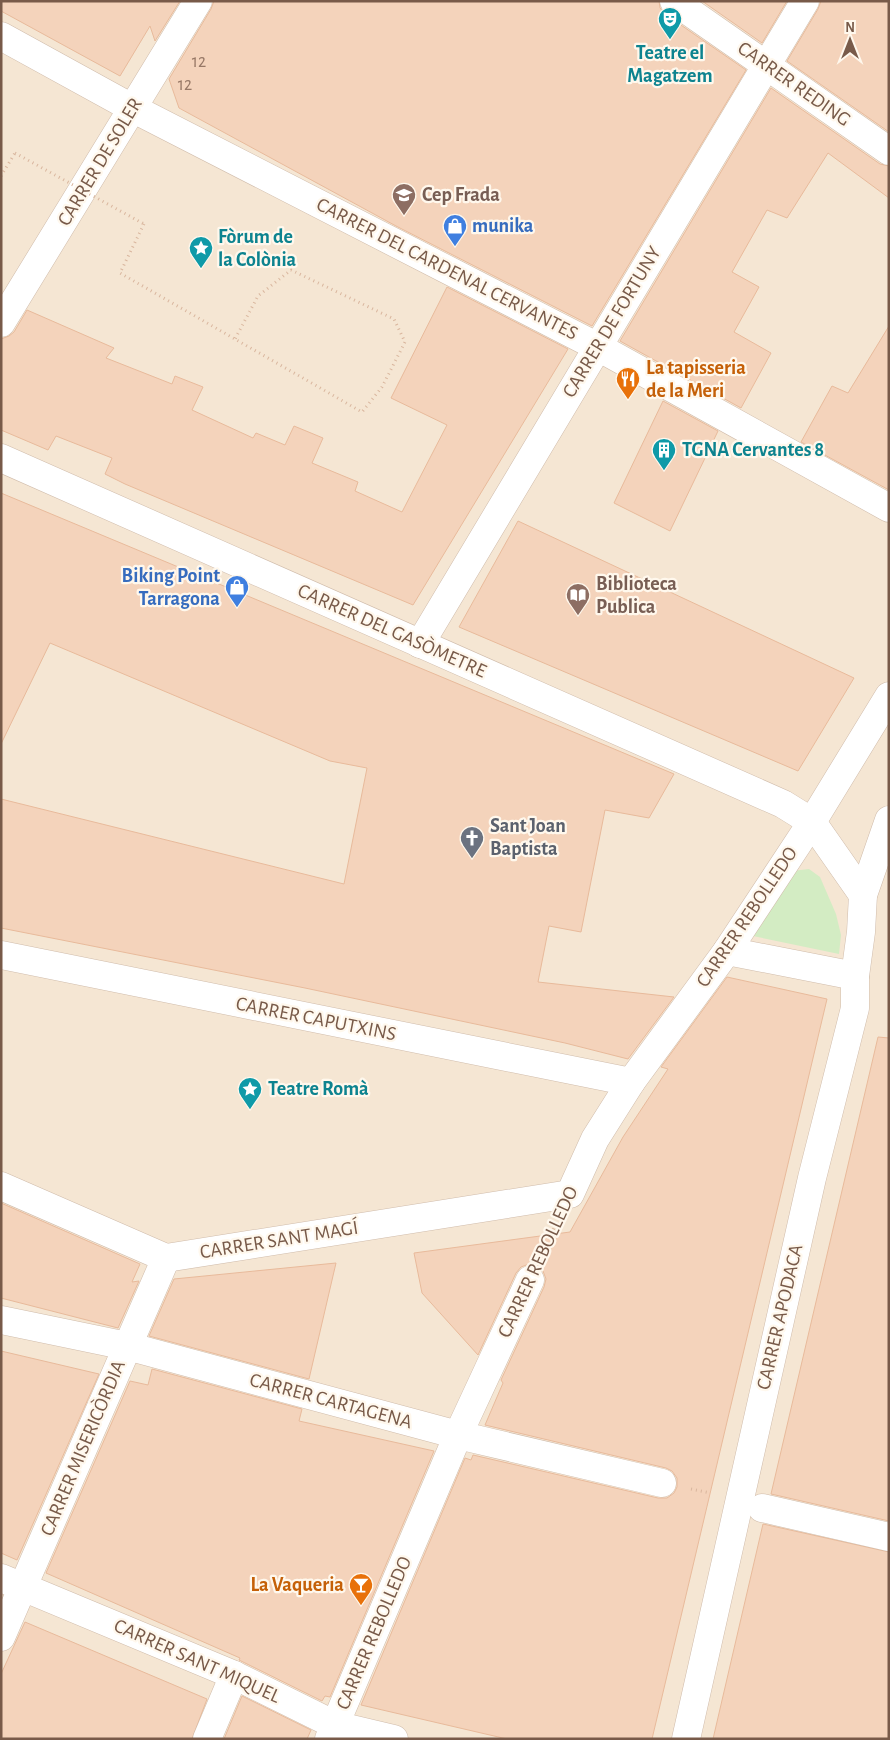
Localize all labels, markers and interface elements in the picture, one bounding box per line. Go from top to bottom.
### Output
theatre icon: Teatre el Magatzem [657,6,683,40]
north arrow [825,15,875,65]
text: N [845,21,855,35]
street label: CARRER REDING [734,38,854,130]
place label: Teatre el Magatzem [627,43,713,86]
house number: 12 [192,53,206,71]
house number: 12 [178,76,192,94]
street label: CARRER DE SOLER [54,95,146,229]
school or university icon: Cep Frada [391,182,417,216]
place label: Cep Frada [422,185,500,205]
street label: CARRER DEL CARDENAL CERVANTES [313,194,581,344]
shop icon: munika [442,213,468,247]
place label: munika [472,216,534,236]
place label: Fòrum de la Colònia [218,227,297,270]
place icon: Fòrum de la Colònia [188,235,214,269]
street label: CARRER DE FORTUNY [559,243,665,401]
place label: La tapisseria de la Meri [646,358,746,401]
restaurant icon: La tapisseria de la Meri [615,366,641,400]
building icon: TGNA Cervantes 8 [651,437,677,471]
place label: TGNA Cervantes 8 [682,440,824,460]
place label: Biking Point Tarragona [122,566,220,609]
shop icon: Biking Point Tarragona [224,574,250,608]
place label: Biblioteca Publica [596,574,677,617]
street label: CARRER DEL GASÒMETRE [295,579,490,682]
library icon: Biblioteca Publica [565,582,591,616]
place label: Sant Joan Baptista [490,816,566,859]
church icon: Sant Joan Baptista [459,825,485,859]
street label: CARRER REBOLLEDO [693,843,801,991]
street label: CARRER CAPUTXINS [234,994,398,1044]
place icon: Teatre Romà [237,1076,263,1110]
place label: Teatre Romà [268,1079,369,1099]
street label: CARRER REBOLLEDO [494,1183,582,1341]
street label: CARRER SANT MAGÍ [198,1217,360,1262]
street label: CARRER APODACA [754,1242,807,1392]
street label: CARRER MISERICÒRDIA [36,1357,129,1539]
street label: CARRER CARTAGENA [248,1370,415,1432]
street label: CARRER REBOLLEDO [333,1553,415,1713]
bar icon: La Vaqueria [348,1572,374,1606]
place label: La Vaqueria [250,1575,344,1595]
street label: CARRER SANT MIQUEL [111,1615,284,1707]

